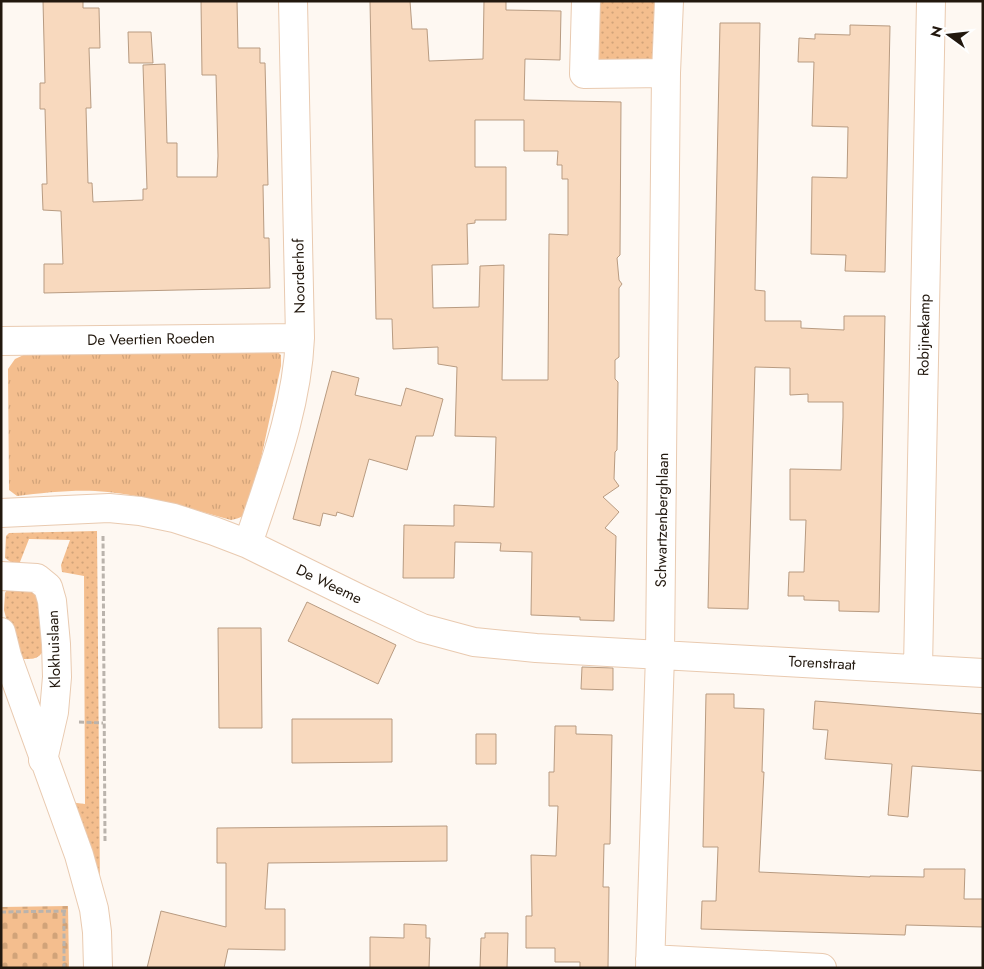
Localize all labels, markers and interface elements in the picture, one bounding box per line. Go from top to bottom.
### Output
north arrow [924,10,974,60]
text: N [925,24,948,40]
street label: Noorderhof [287,238,311,314]
street label: Robijnekamp [912,293,936,376]
street label: De Veertien Roeden [87,327,215,351]
street label: Schwartzenberghlaan [650,452,674,588]
street label: De Weeme [292,559,366,610]
street label: Klokhuislaan [42,610,66,688]
street label: Torenstraat [788,650,856,676]

